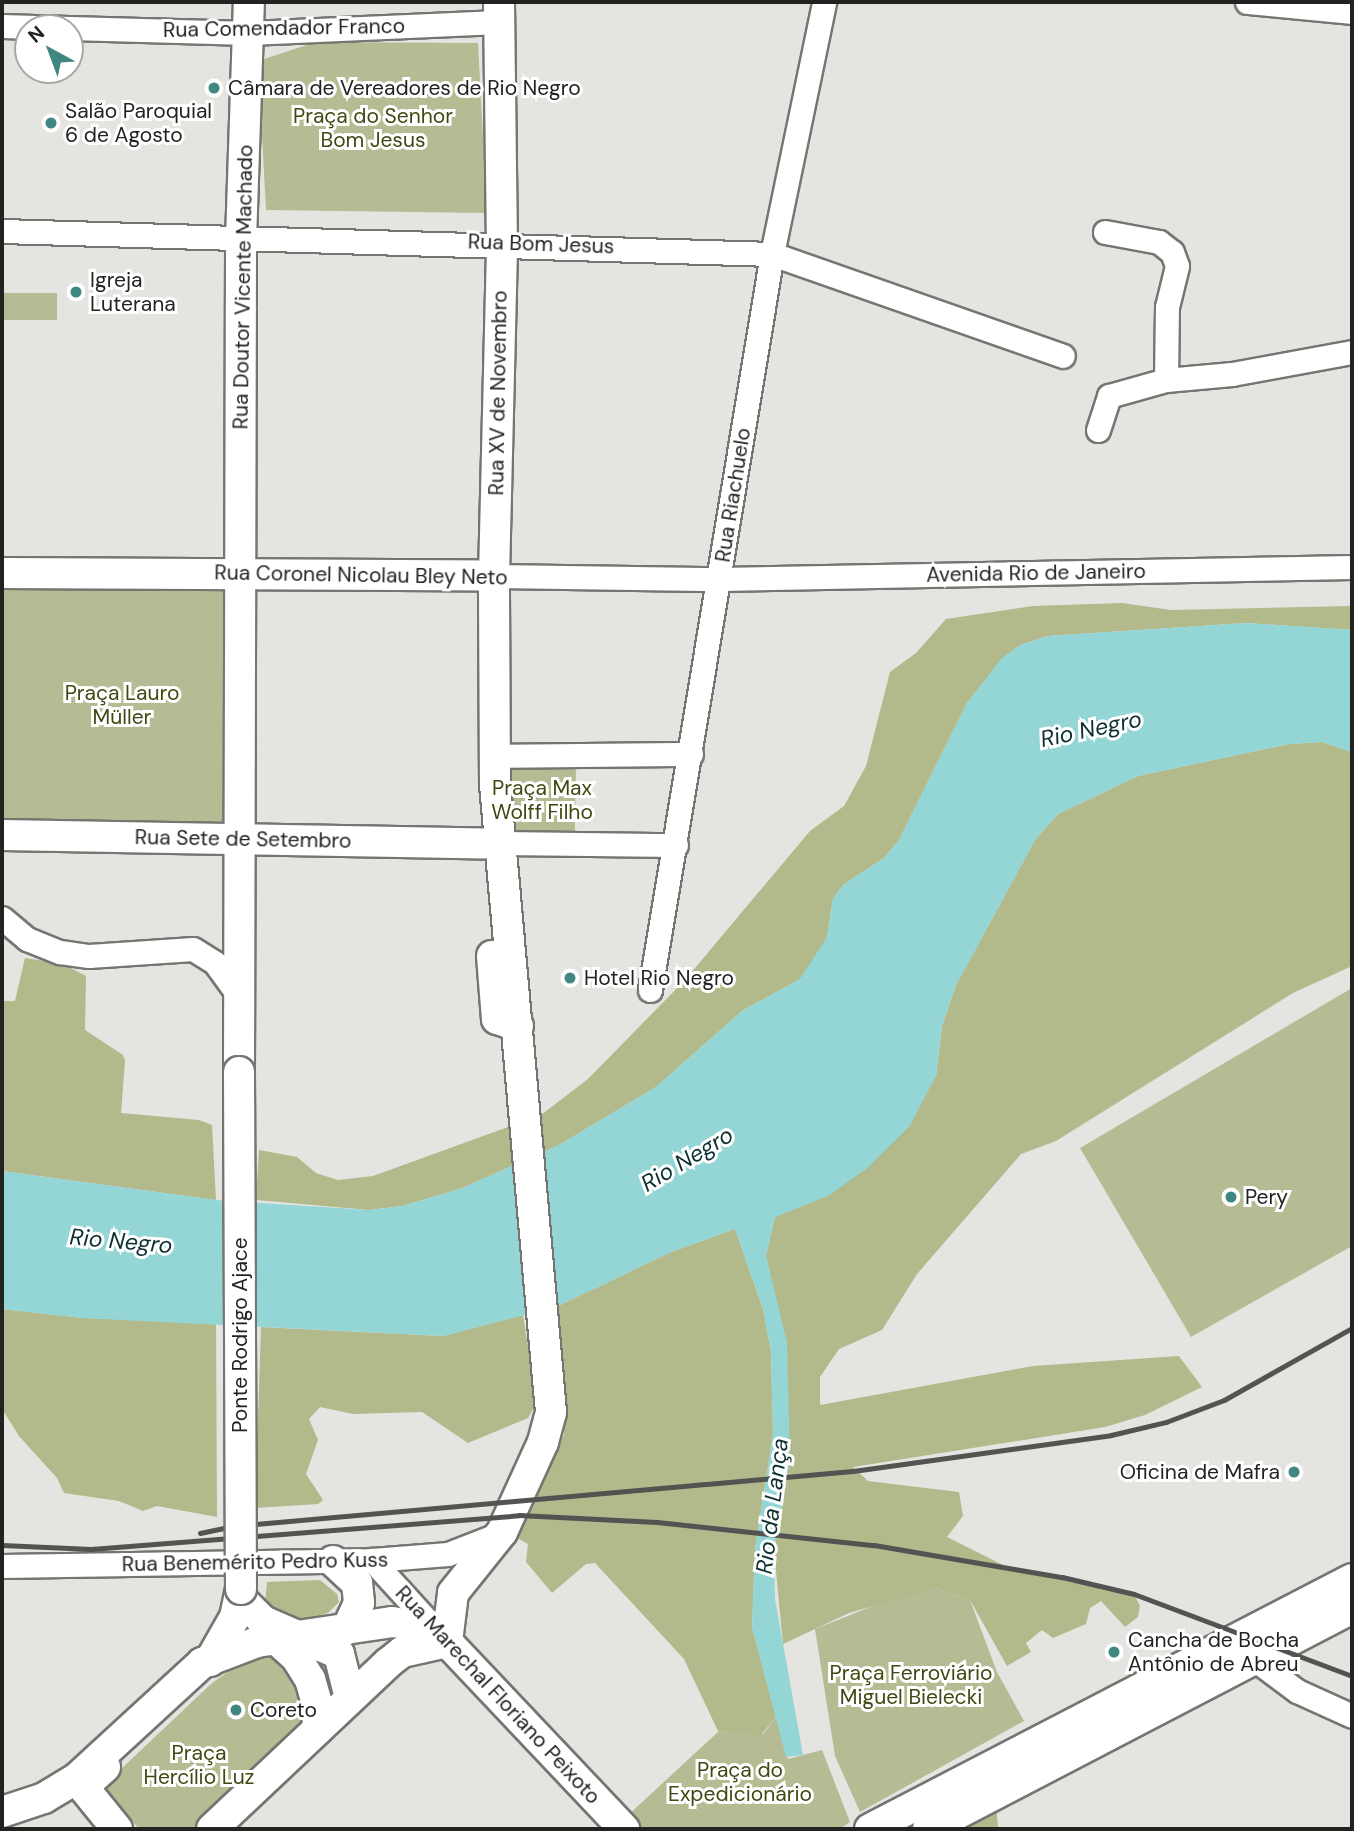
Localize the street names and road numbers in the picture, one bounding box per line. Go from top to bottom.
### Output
street label: Rua Comendador Franco [163,13,405,43]
street label: Rua Doutor Vicente Machado [228,144,258,430]
street label: Rua Bom Jesus [467,229,615,259]
street label: Rua XV de Novembro [484,290,512,496]
street label: Rua Riachuelo [710,426,756,564]
street label: Avenida Rio de Janeiro [926,558,1146,588]
street label: Rua Coronel Nicolau Bley Neto [214,560,508,590]
street label: Rua Sete de Setembro [134,825,352,853]
street label: Ponte Rodrigo Ajace [227,1237,253,1433]
street label: Rua Benemérito Pedro Kuss [121,1547,389,1577]
street label: Rua Marechal Floriano Peixoto [390,1581,606,1809]

